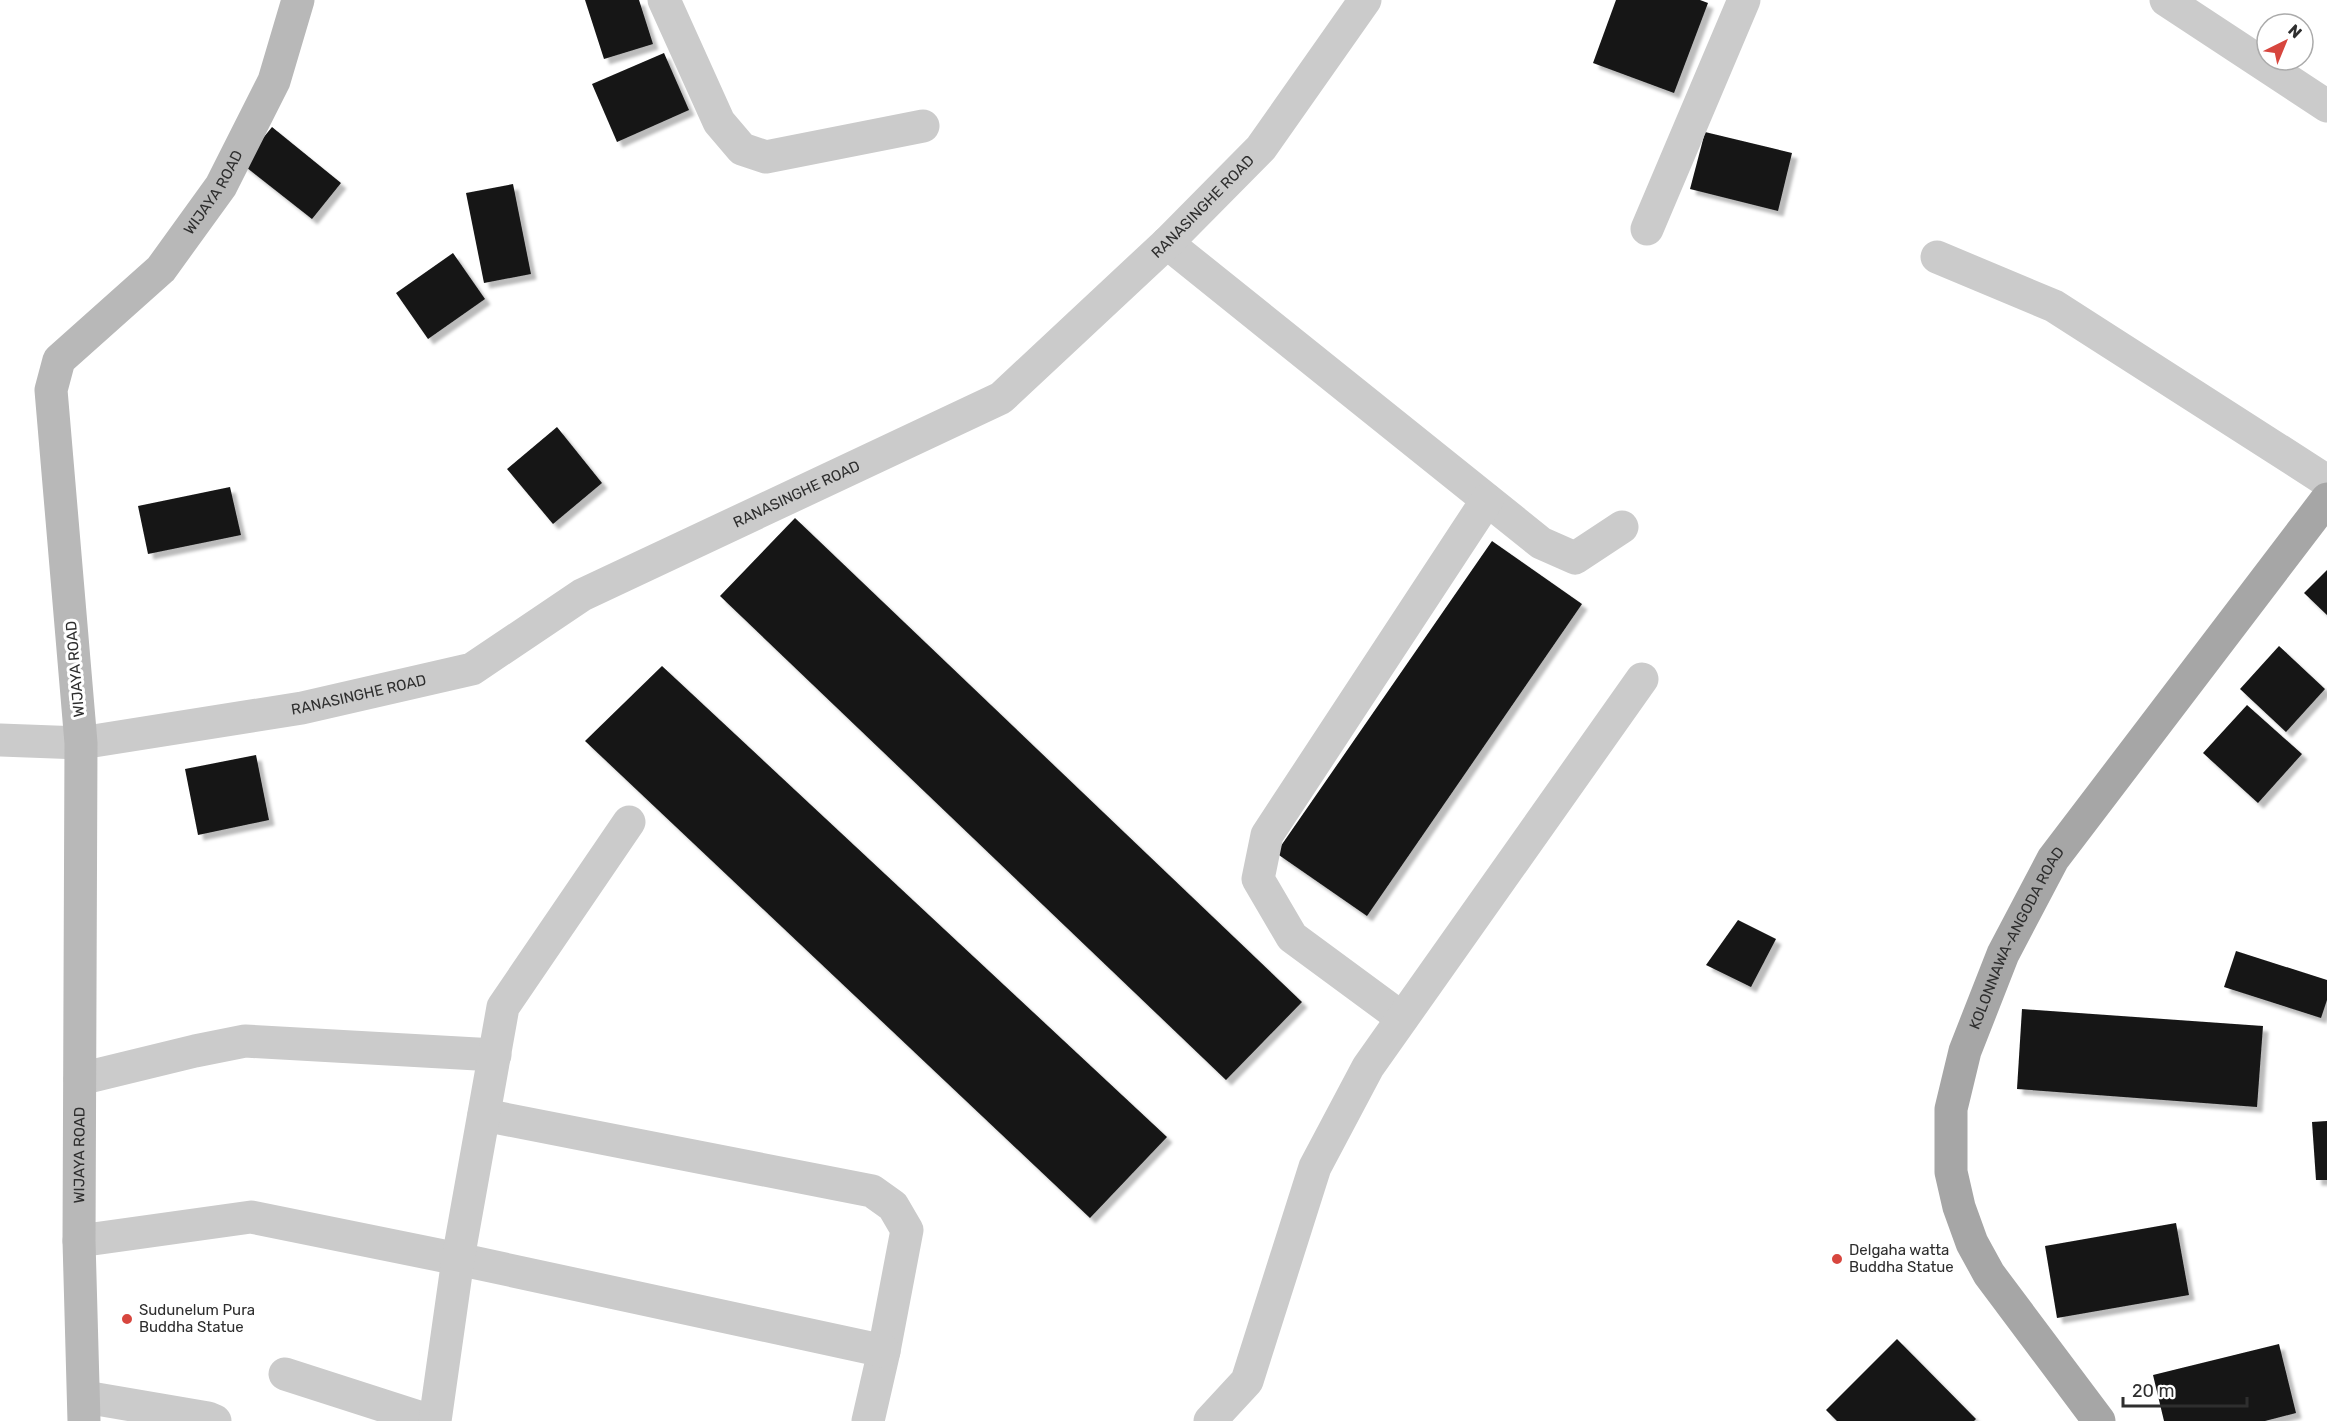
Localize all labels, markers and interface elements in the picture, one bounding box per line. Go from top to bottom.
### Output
north arrow [2255,12,2315,72]
text: N [2284,21,2306,42]
street label: WIJAYA ROAD [180,147,247,238]
street label: RANASINGHE ROAD [1148,151,1258,262]
street label: RANASINGHE ROAD [730,457,863,532]
street label: WIJAYA ROAD [62,620,88,718]
street label: RANASINGHE ROAD [290,671,428,719]
street label: KOLONNAWA-ANGODA ROAD [1965,843,2068,1032]
street label: WIJAYA ROAD [70,1107,89,1203]
place label: Delgaha watta Buddha Statue [1849,1241,1954,1276]
marker: Delgaha watta Buddha Statue [1830,1252,1844,1266]
place label: Sudunelum Pura Buddha Statue [139,1301,255,1336]
marker: Sudunelum Pura Buddha Statue [120,1312,134,1326]
scale bar [2123,1370,2248,1408]
text: 20 m [2132,1380,2174,1402]

